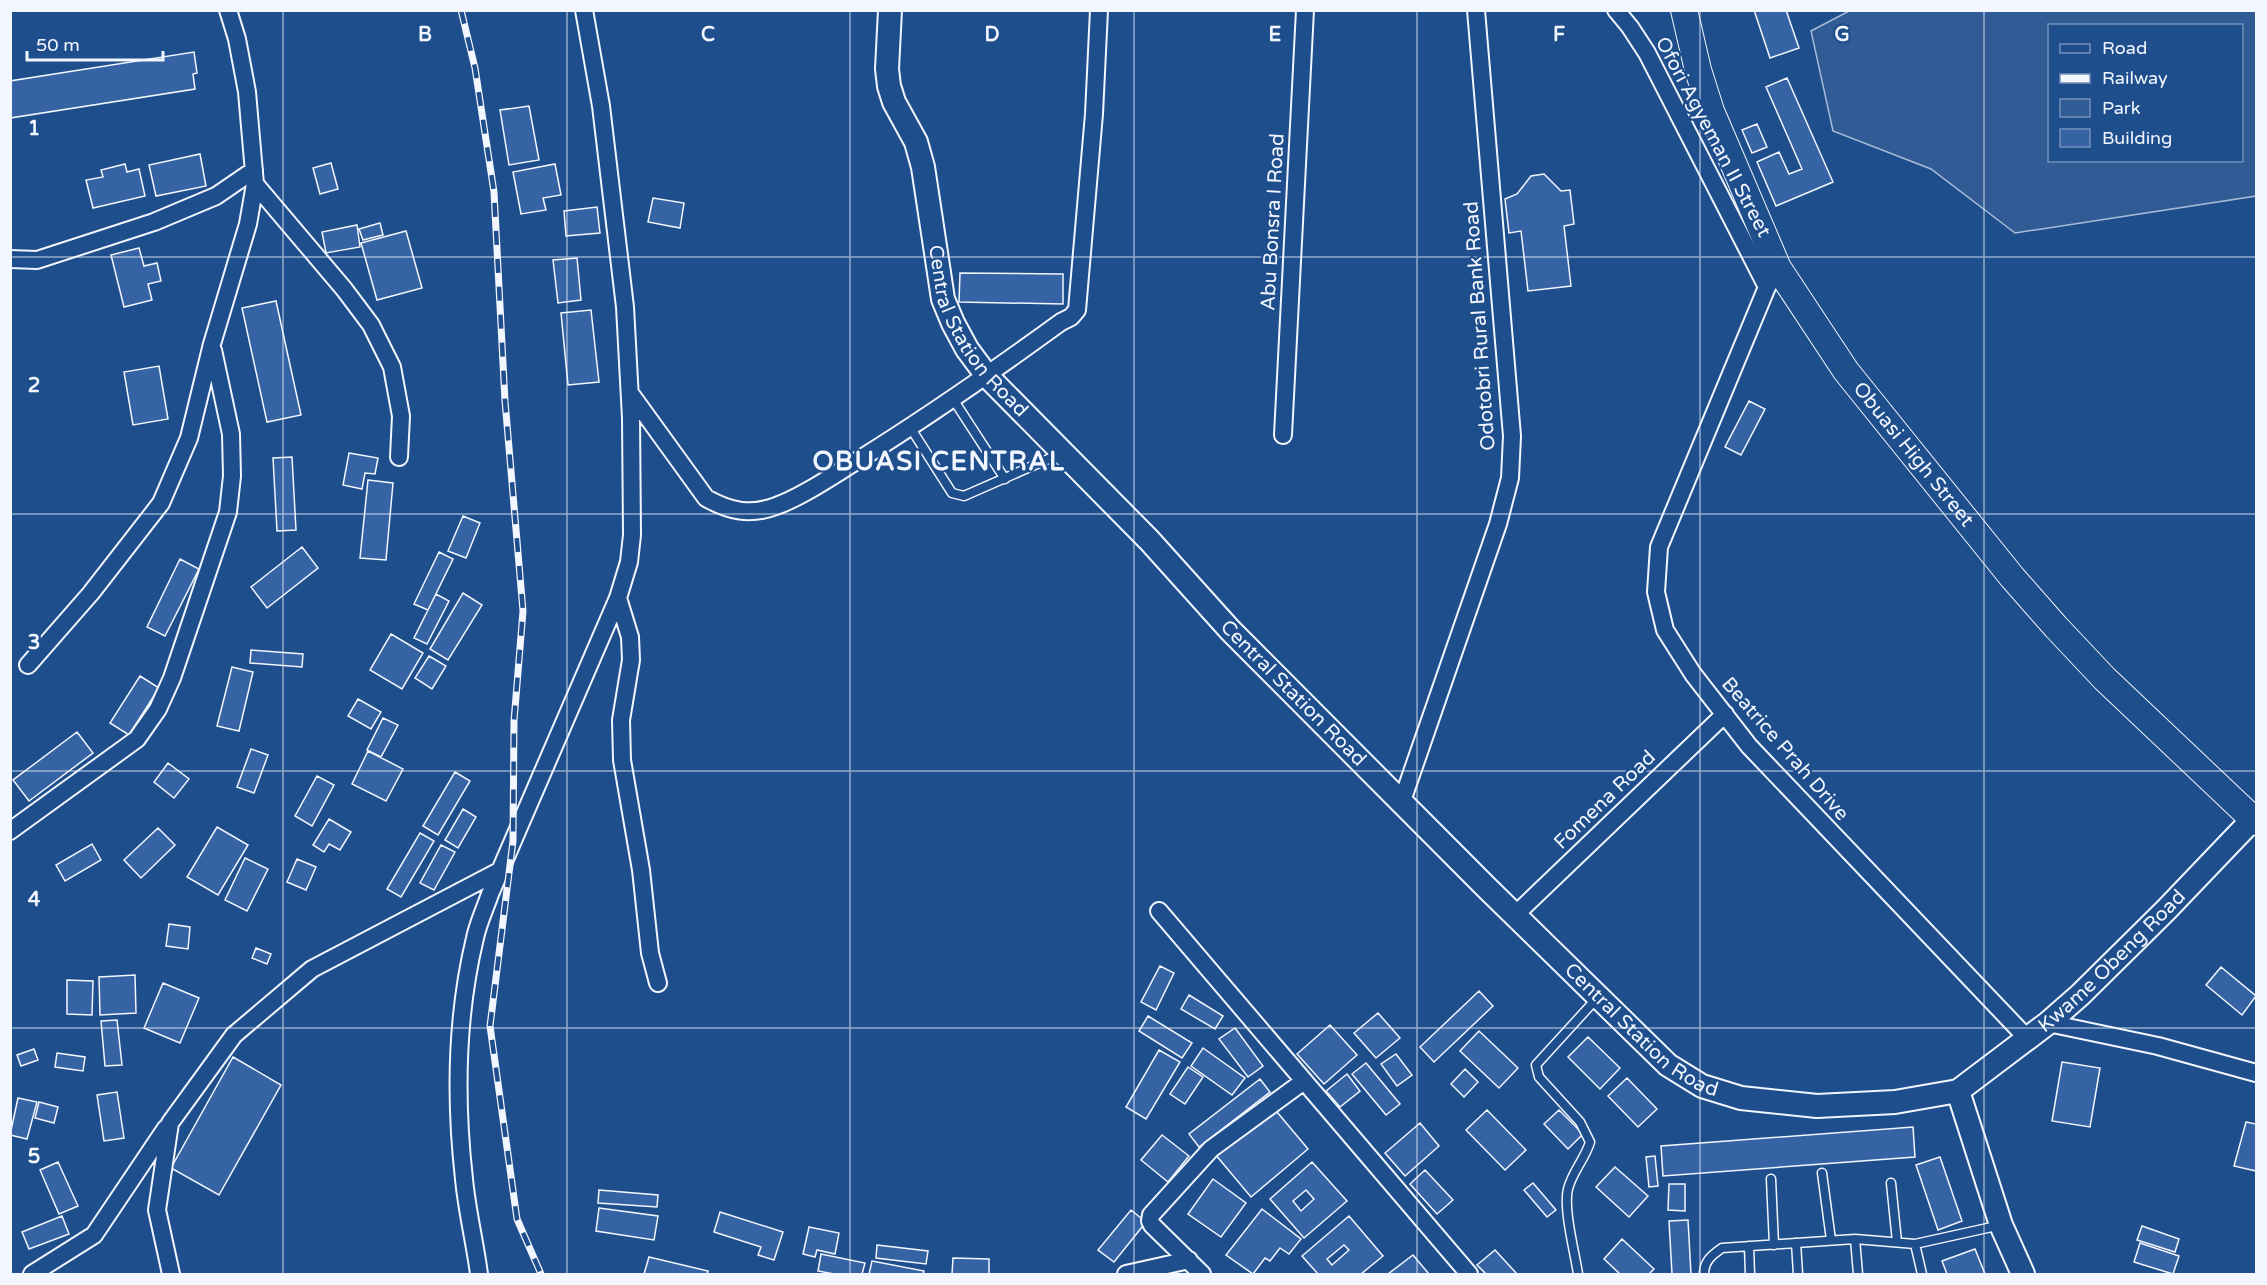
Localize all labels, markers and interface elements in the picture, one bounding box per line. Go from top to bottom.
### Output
text: B [418,23,432,47]
text: C [701,23,715,47]
text: D [984,23,1000,47]
text: E [1269,23,1282,47]
text: F [1553,23,1565,47]
text: G [1834,23,1850,47]
scale bar [27,24,164,62]
legend [2048,24,2243,162]
street label: Ofori Agyeman II Street [1650,33,1776,242]
text: 50 m [36,34,80,56]
text: Road [2102,37,2147,59]
text: Railway [2102,67,2168,89]
text: Park [2102,97,2141,119]
text: 1 [28,117,40,141]
text: Building [2102,127,2172,149]
street label: Abu Bonsra I Road [1256,133,1290,311]
street label: Odotobri Rural Bank Road [1459,201,1501,451]
street label: Central Station Road [923,243,1033,422]
text: 2 [28,374,40,398]
street label: Obuasi High Street [1848,377,1979,532]
district label: OBUASI CENTRAL [812,446,1066,477]
street label: Central Station Road [1215,615,1371,771]
text: 3 [28,631,40,655]
street label: Beatrice Prah Drive [1716,672,1854,826]
street label: Fomena Road [1549,745,1661,855]
street label: Kwame Obeng Road [2034,885,2191,1038]
text: 4 [28,888,41,912]
street label: Central Station Road [1559,958,1721,1102]
text: 5 [28,1145,40,1169]

